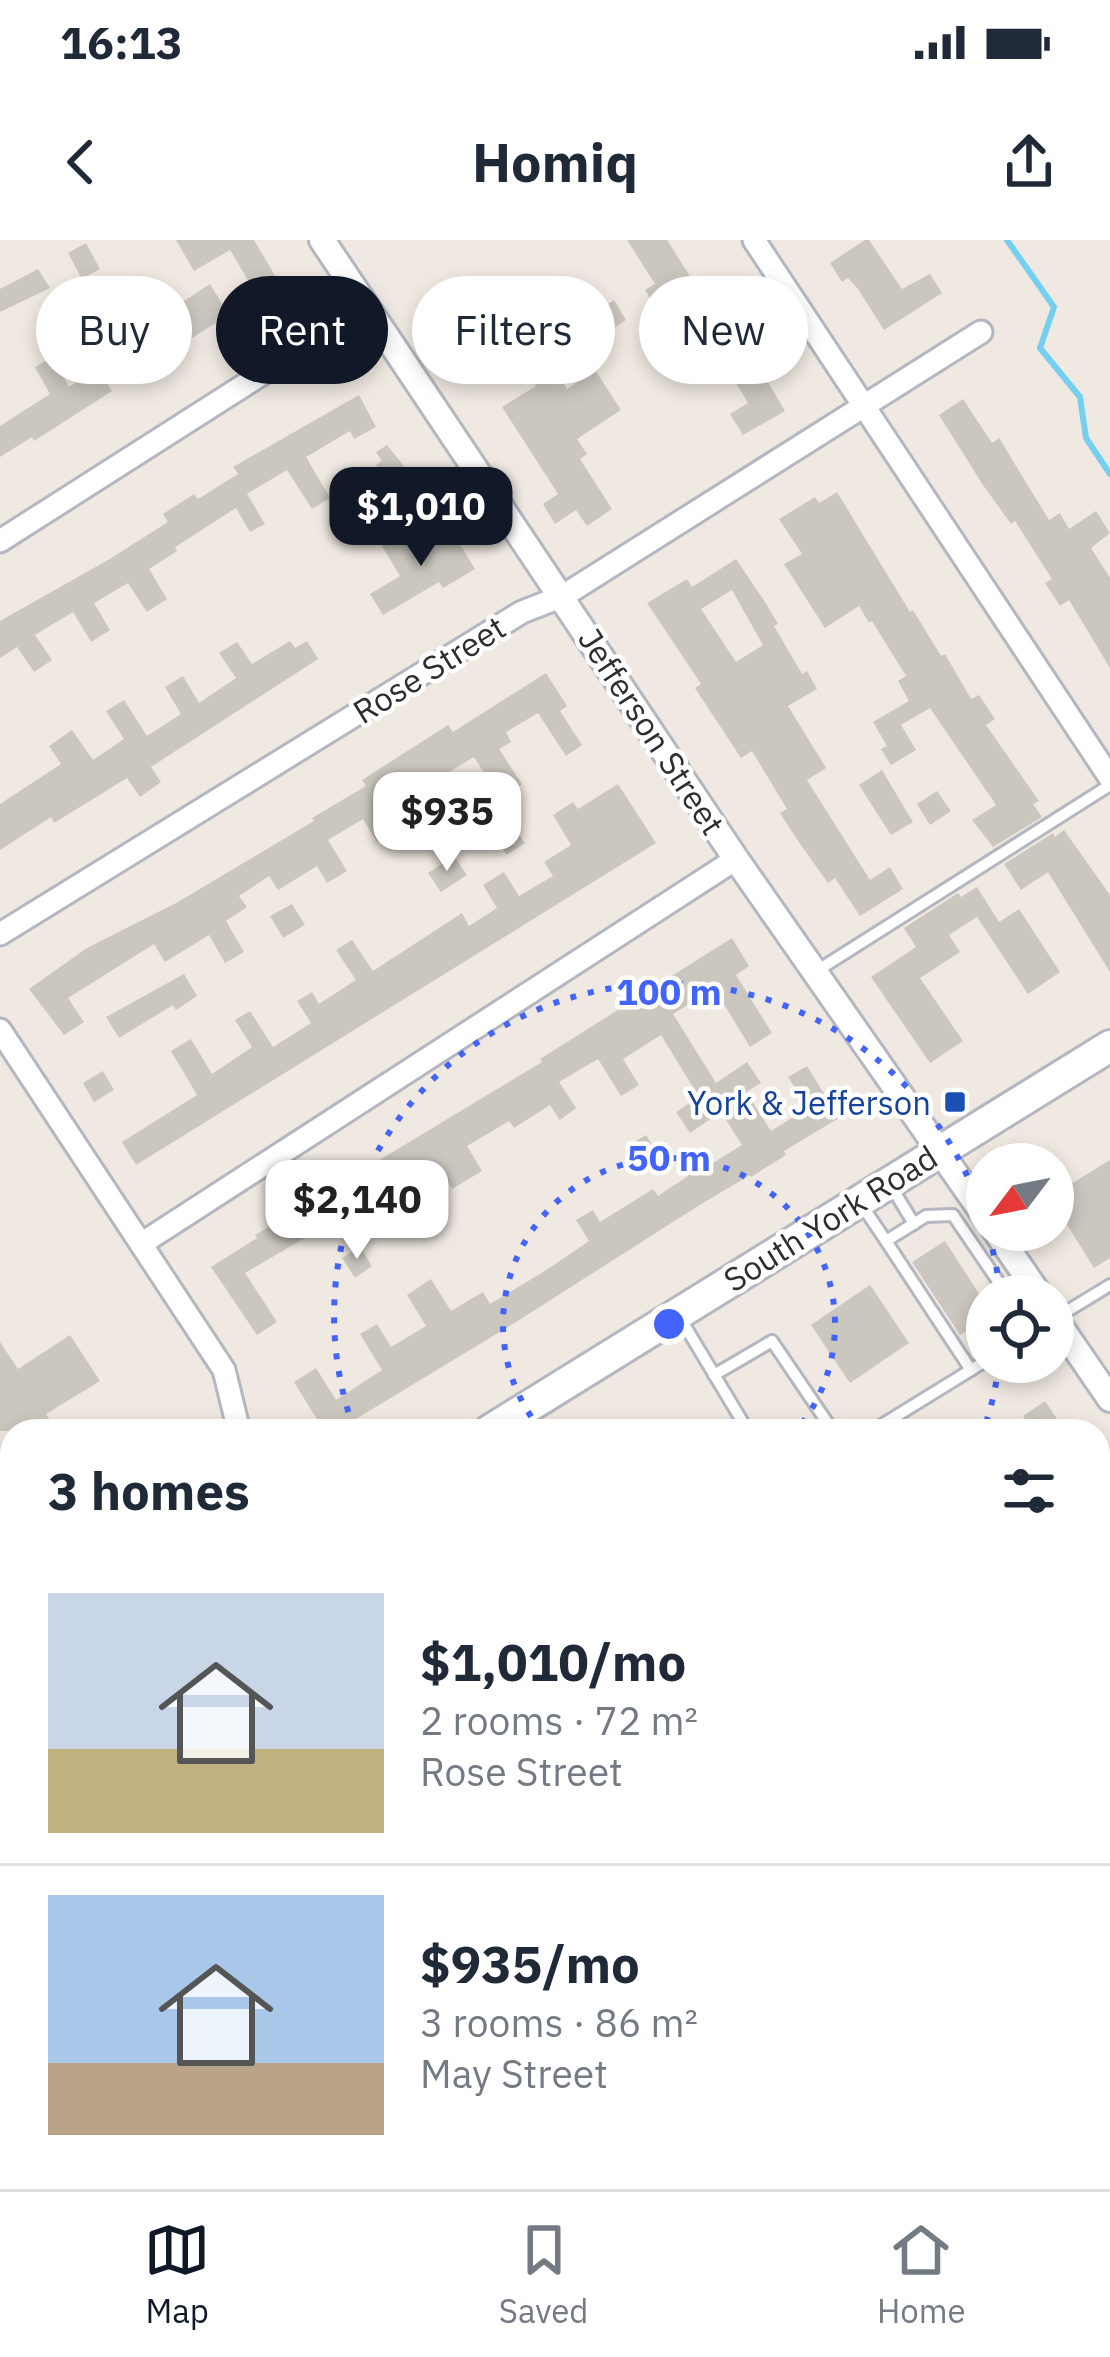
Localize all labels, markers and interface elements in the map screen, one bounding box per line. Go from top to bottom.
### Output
text: 16:13 [60,13,183,71]
text: Homiq [472,127,638,197]
icon: back [48,129,114,195]
icon: share [996,129,1062,195]
chip: Buy [36,276,192,384]
chip: Rent [216,276,388,384]
chip: Filters [412,276,615,384]
chip: New [639,276,808,384]
pin: $1,010 [323,467,519,569]
text: $1,010 [356,480,486,531]
street label: Rose Street [345,605,513,733]
street label: Jefferson Street [569,619,735,843]
pin: $935 [376,772,518,874]
text: $935 [400,785,494,836]
text: 100 m [616,968,722,1015]
place label: York & Jefferson [687,1081,931,1124]
marker: York & Jefferson [942,1089,968,1115]
text: 50 m [627,1134,711,1181]
street label: South York Road [715,1135,945,1301]
north arrow [966,1143,1074,1251]
map controls [966,1143,1074,1383]
pin: $2,140 [259,1160,455,1262]
text: $2,140 [292,1173,422,1224]
button: locate [966,1275,1074,1383]
centre of rings [648,1303,690,1345]
text: 3 homes [48,1458,250,1524]
icon: filters [996,1458,1062,1524]
text: $1,010/mo [420,1629,686,1695]
icon: home [144,1641,288,1785]
text: 2 rooms · 72 m² [420,1695,698,1746]
text: Rose Street [420,1746,623,1797]
text: $935/mo [420,1931,640,1997]
icon: home [144,1943,288,2087]
text: 3 rooms · 86 m² [420,1997,698,2048]
text: May Street [420,2048,608,2099]
tab: Map [144,2217,210,2332]
tab: Saved [499,2217,588,2332]
tab: Home [877,2217,966,2332]

